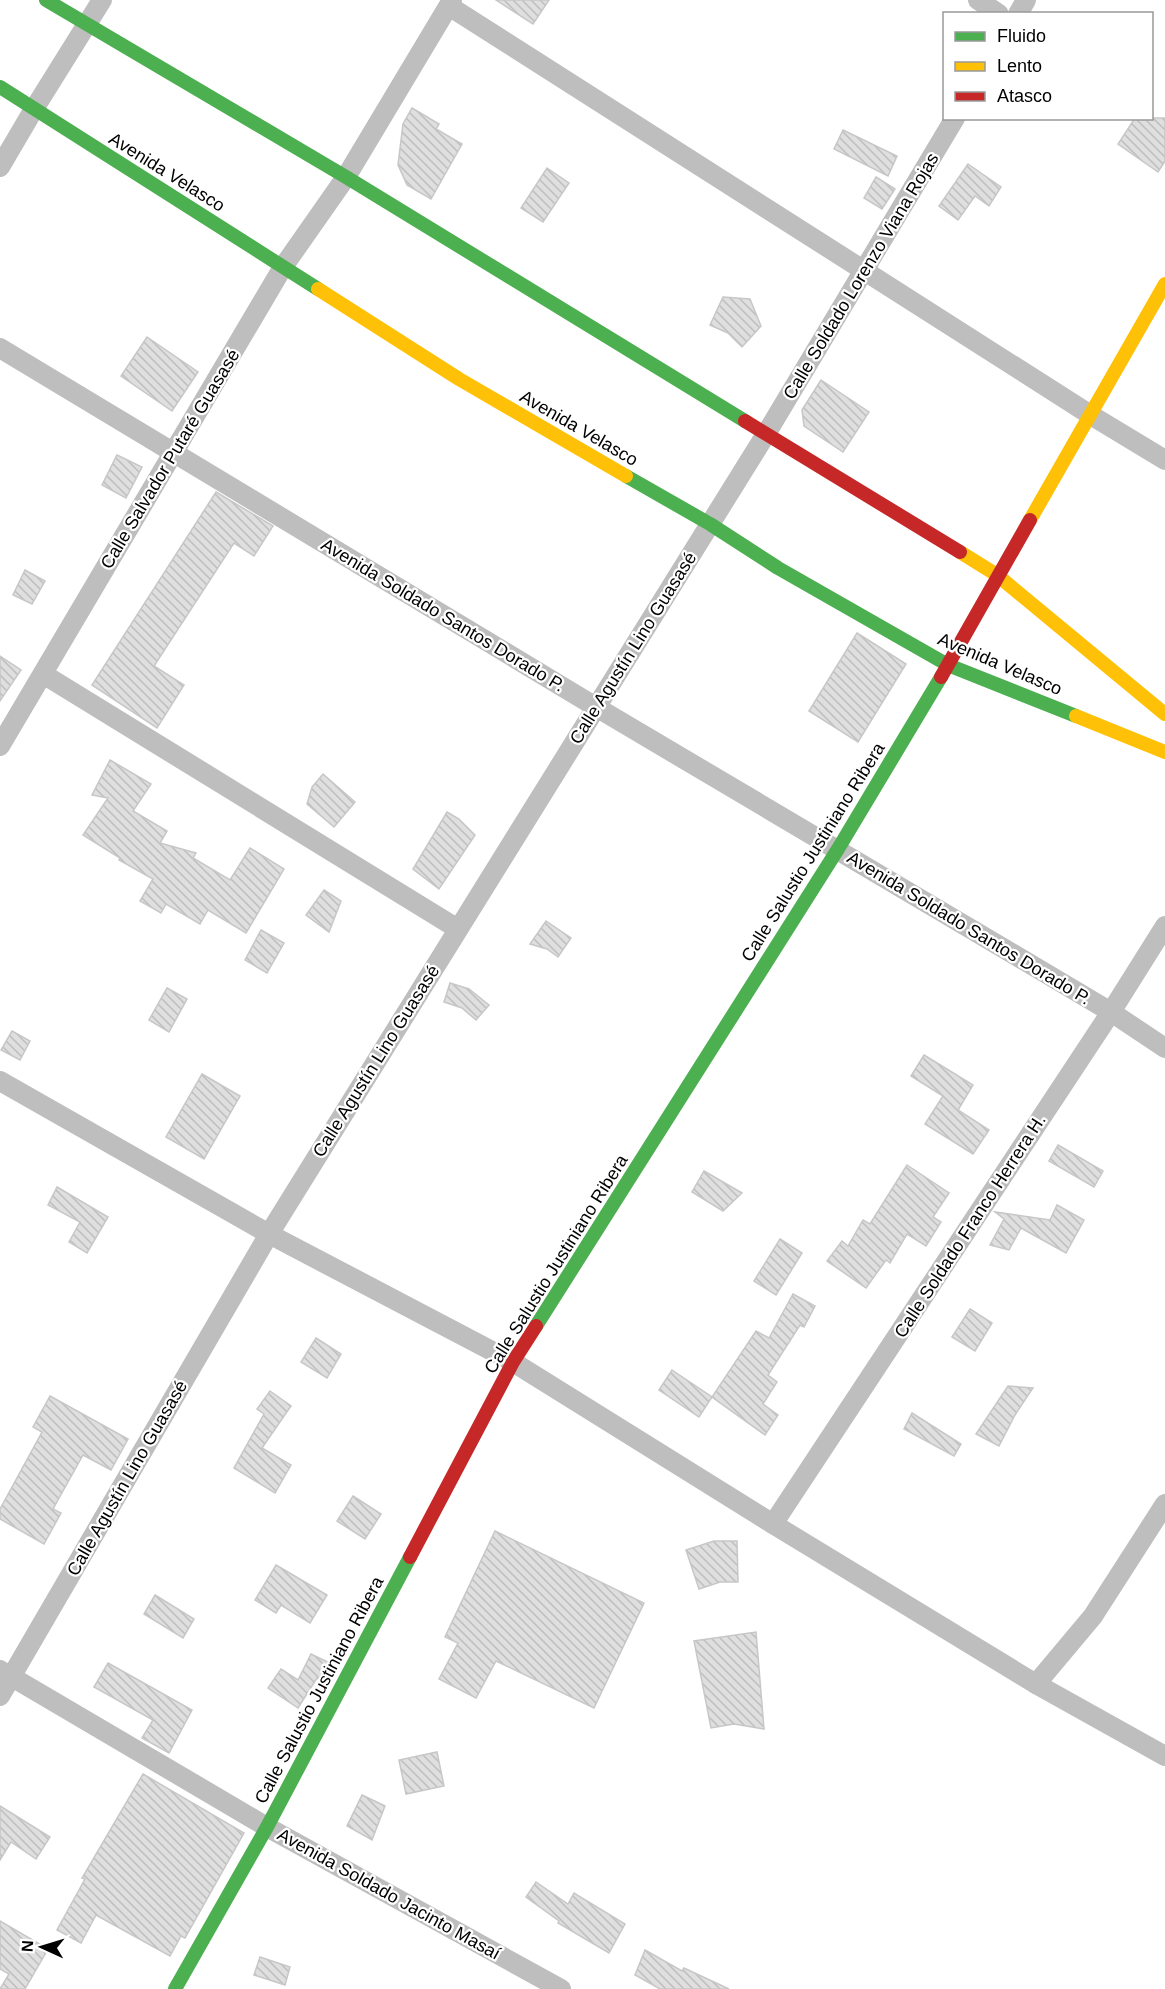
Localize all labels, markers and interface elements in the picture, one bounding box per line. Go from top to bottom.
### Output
legend [943,12,1153,120]
text: Fluido [997,26,1046,46]
text: Lento [997,56,1042,76]
text: Atasco [997,86,1052,106]
street label: Avenida Velasco [105,128,229,216]
street label: Calle Soldado Lorenzo Viana Rojas [779,149,943,403]
street label: Calle Salvador Putaré Guasasé [96,346,244,572]
street label: Avenida Velasco [517,386,641,470]
street label: Avenida Soldado Santos Dorado P. [318,534,568,696]
street label: Calle Agustín Lino Guasasé [566,549,700,747]
street label: Avenida Velasco [935,629,1065,699]
street label: Calle Salustio Justiniano Ribera [737,738,889,965]
street label: Avenida Soldado Santos Dorado P. [844,847,1094,1009]
street label: Calle Agustín Lino Guasasé [309,962,443,1160]
street label: Calle Soldado Franco Herrera H. [890,1111,1050,1341]
street label: Calle Salustio Justiniano Ribera [480,1150,632,1377]
street label: Calle Agustín Lino Guasasé [63,1377,191,1579]
street label: Calle Salustio Justiniano Ribera [251,1572,388,1807]
street label: Avenida Soldado Jacinto Masaí [274,1824,504,1964]
north arrow [12,1917,72,1977]
text: N [19,1940,36,1952]

